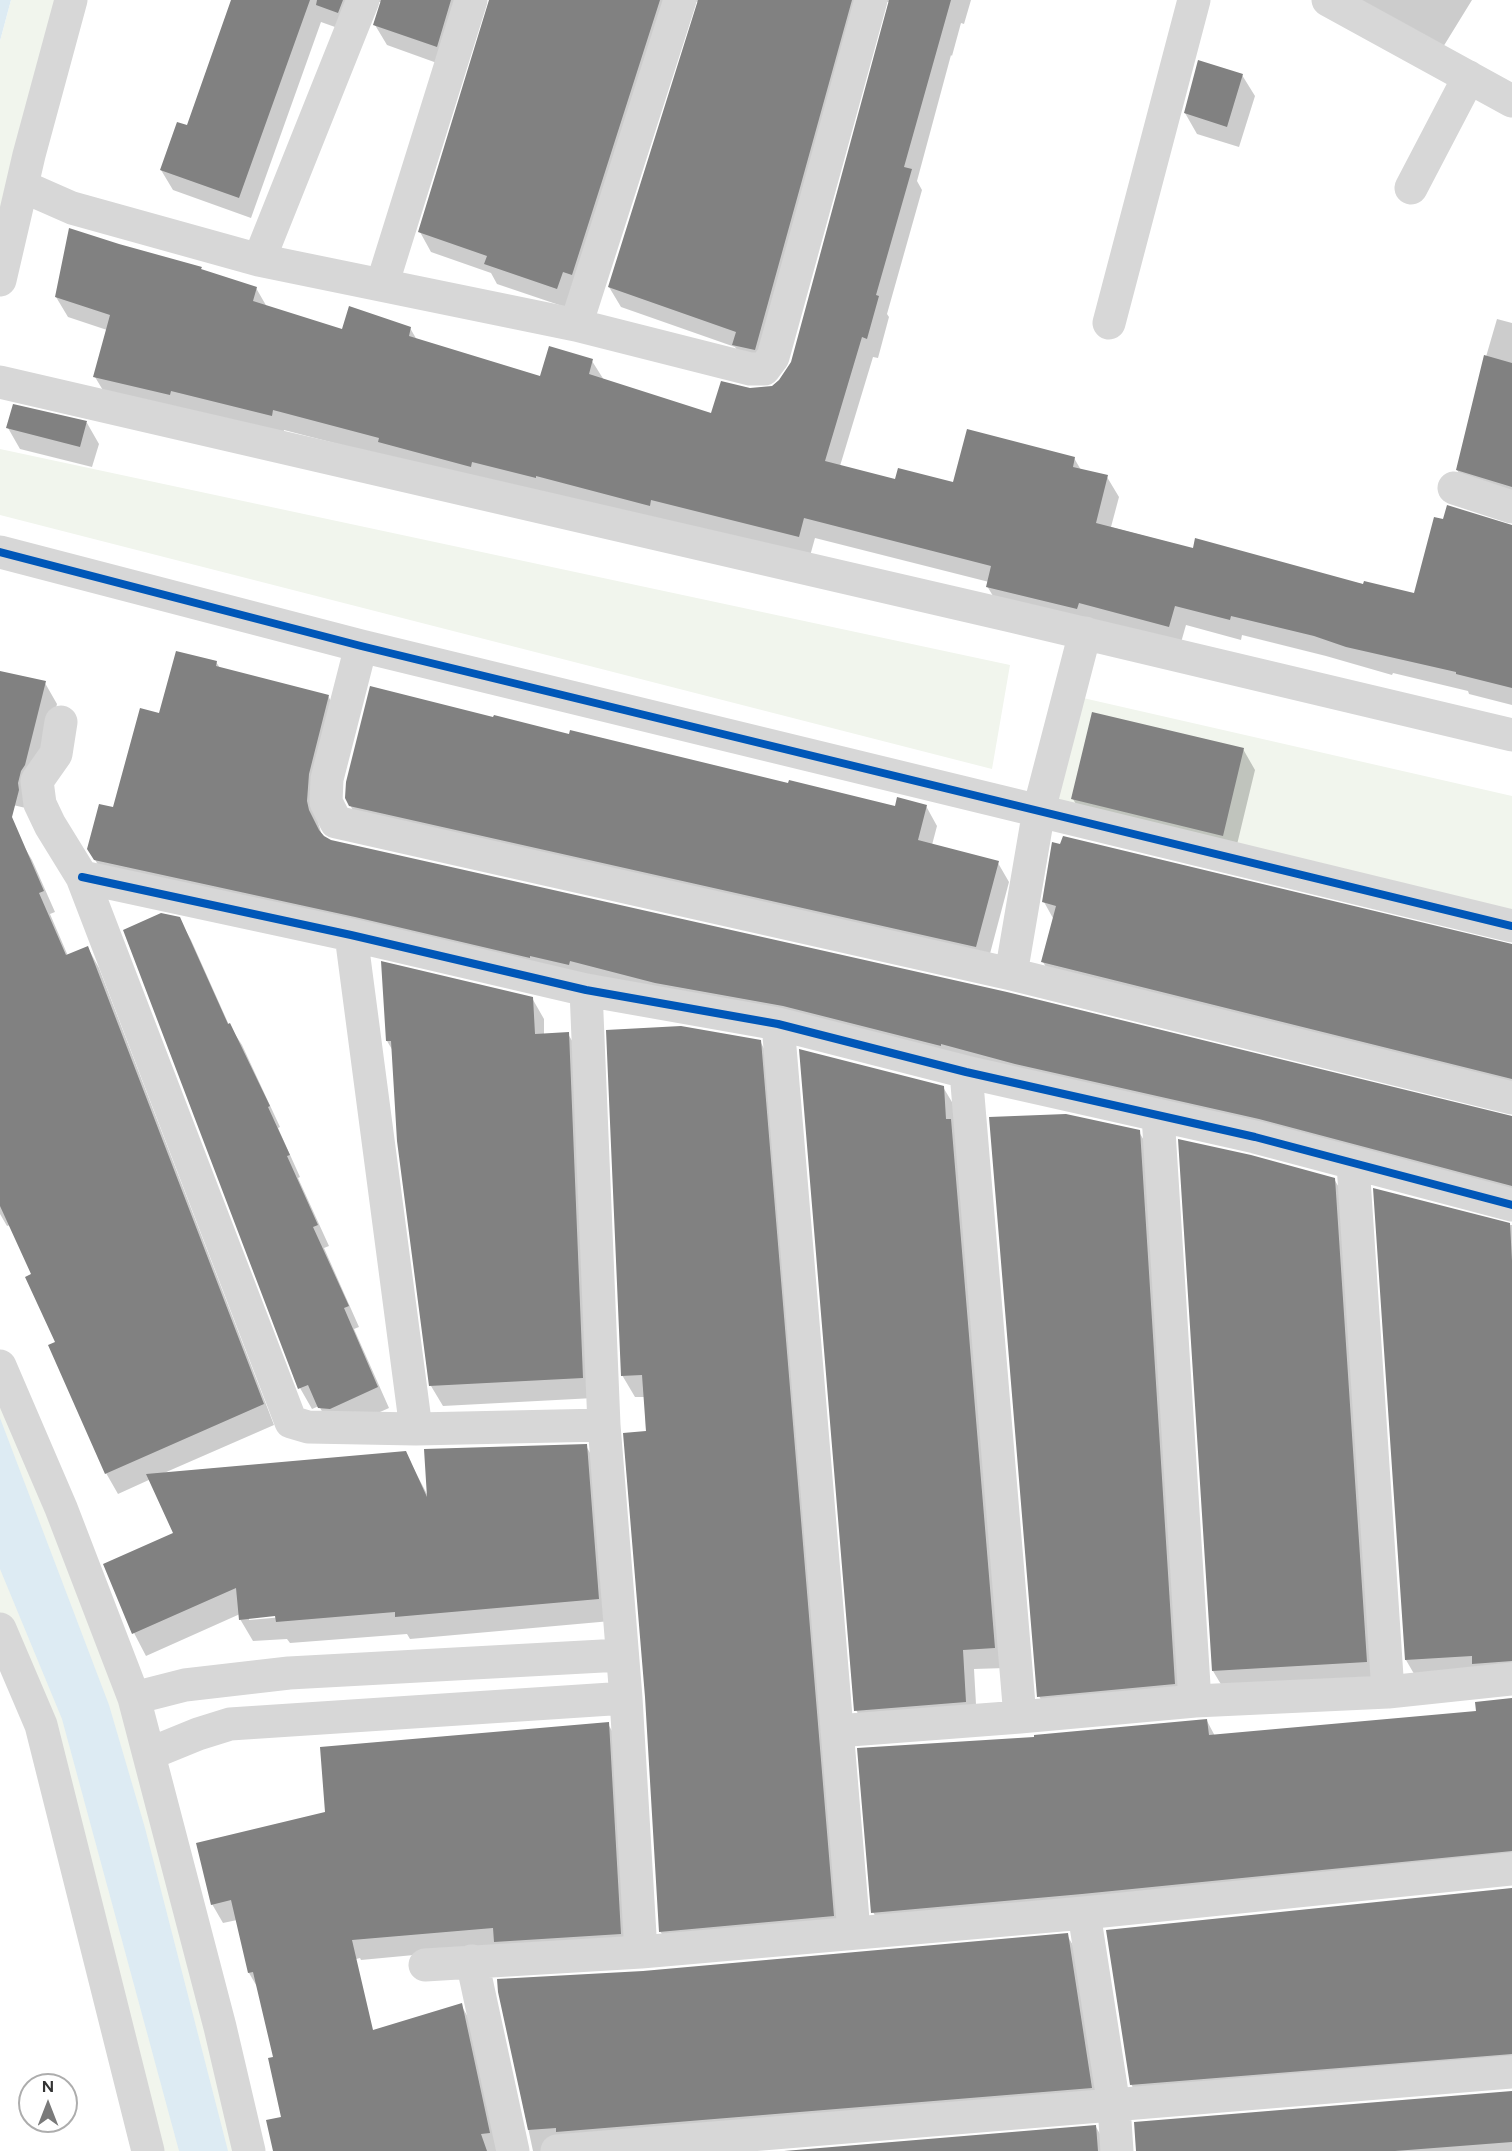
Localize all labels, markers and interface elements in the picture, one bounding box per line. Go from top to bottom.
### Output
north arrow [18,2073,78,2133]
text: N [42,2077,54,2096]

